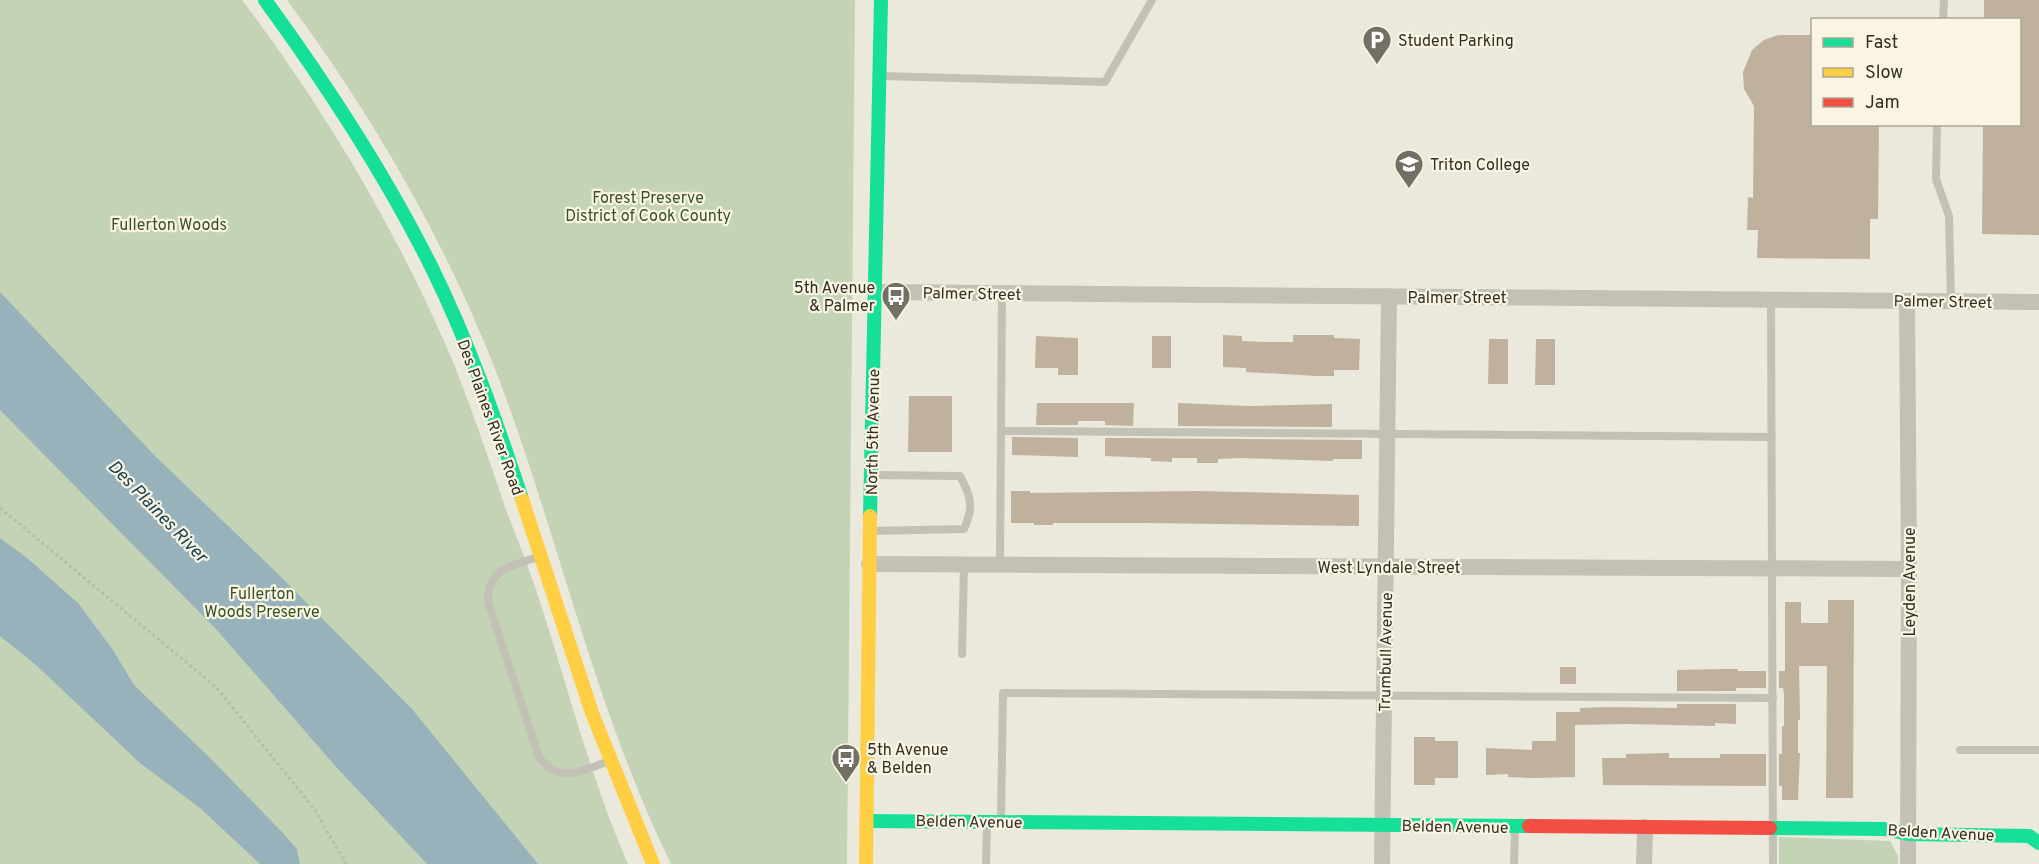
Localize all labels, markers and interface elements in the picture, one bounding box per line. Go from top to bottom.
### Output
legend [1811,18,2021,126]
parking icon: Student Parking [1361,24,1393,66]
place label: Student Parking [1398,32,1514,52]
text: Fast [1865,32,1898,55]
text: Slow [1865,62,1903,85]
text: Jam [1865,92,1900,115]
school or university icon: Triton College [1393,148,1425,190]
place label: Triton College [1430,156,1530,176]
park label: Forest Preserve District of Cook County [565,189,731,227]
park label: Fullerton Woods [111,216,227,236]
place label: 5th Avenue & Palmer [794,279,875,317]
bus stop icon: 5th Avenue & Palmer [880,280,912,322]
street label: Palmer Street [922,284,1022,306]
street label: Palmer Street [1408,289,1506,309]
street label: Palmer Street [1893,292,1993,314]
street label: Des Plaines River Road [452,337,527,499]
street label: North 5th Avenue [863,369,885,495]
water label: Des Plaines River [102,456,213,570]
street label: Leyden Avenue [1901,528,1921,637]
street label: West Lyndale Street [1318,559,1460,579]
park label: Fullerton Woods Preserve [204,585,320,623]
street label: Trumbull Avenue [1376,592,1398,712]
place label: 5th Avenue & Belden [867,741,948,779]
bus stop icon: 5th Avenue & Belden [830,742,862,784]
street label: Belden Avenue [915,812,1023,834]
street label: Belden Avenue [1401,817,1509,839]
street label: Belden Avenue [1887,821,1995,847]

